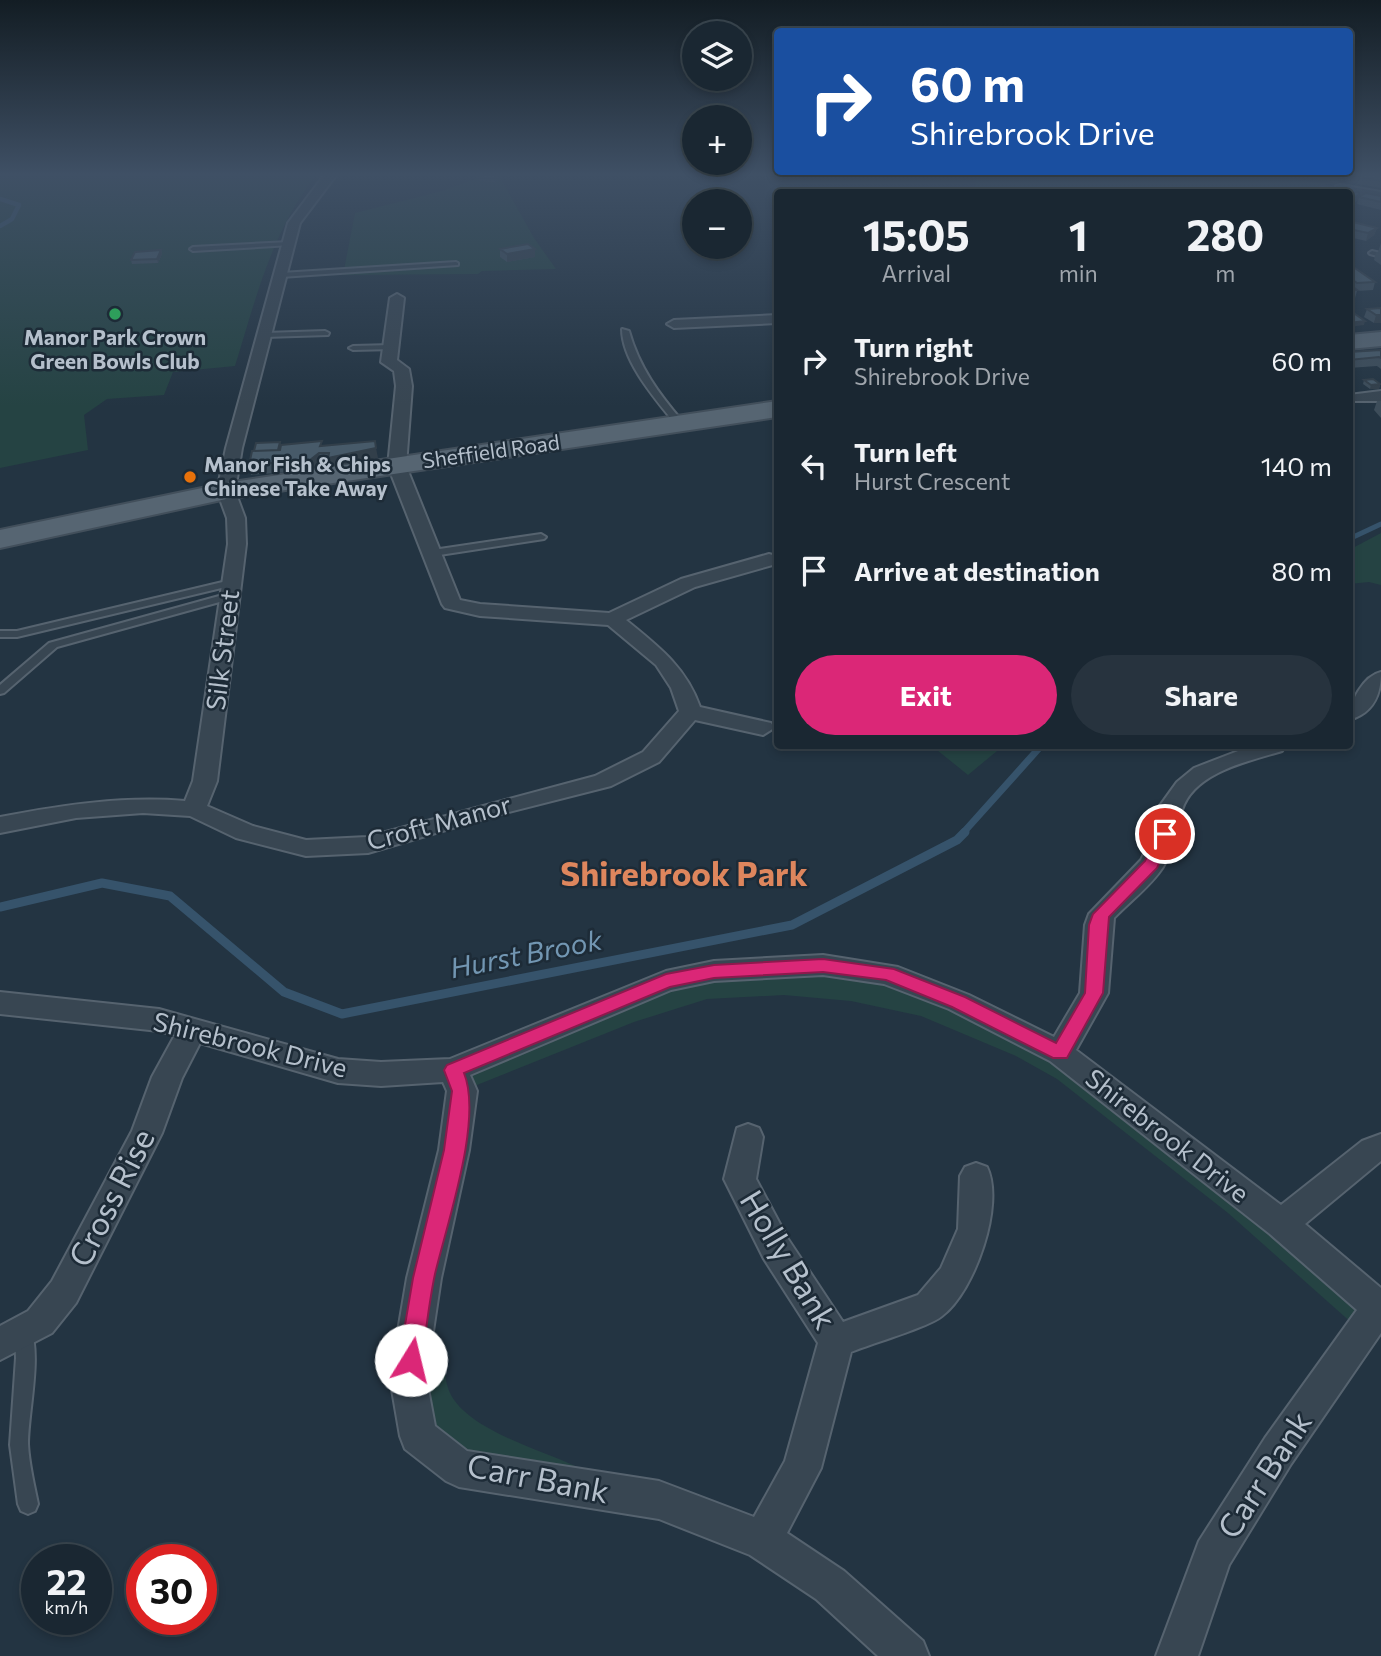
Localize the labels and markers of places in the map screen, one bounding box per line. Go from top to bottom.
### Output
marker: Manor Park Crown Green Bowls Club [107,306,123,322]
place label: Manor Park Crown Green Bowls Club [24,324,206,373]
place label: Manor Fish & Chips Chinese Take Away [204,451,391,500]
marker: Manor Fish & Chips Chinese Take Away [182,469,198,485]
pin [1135,804,1195,864]

